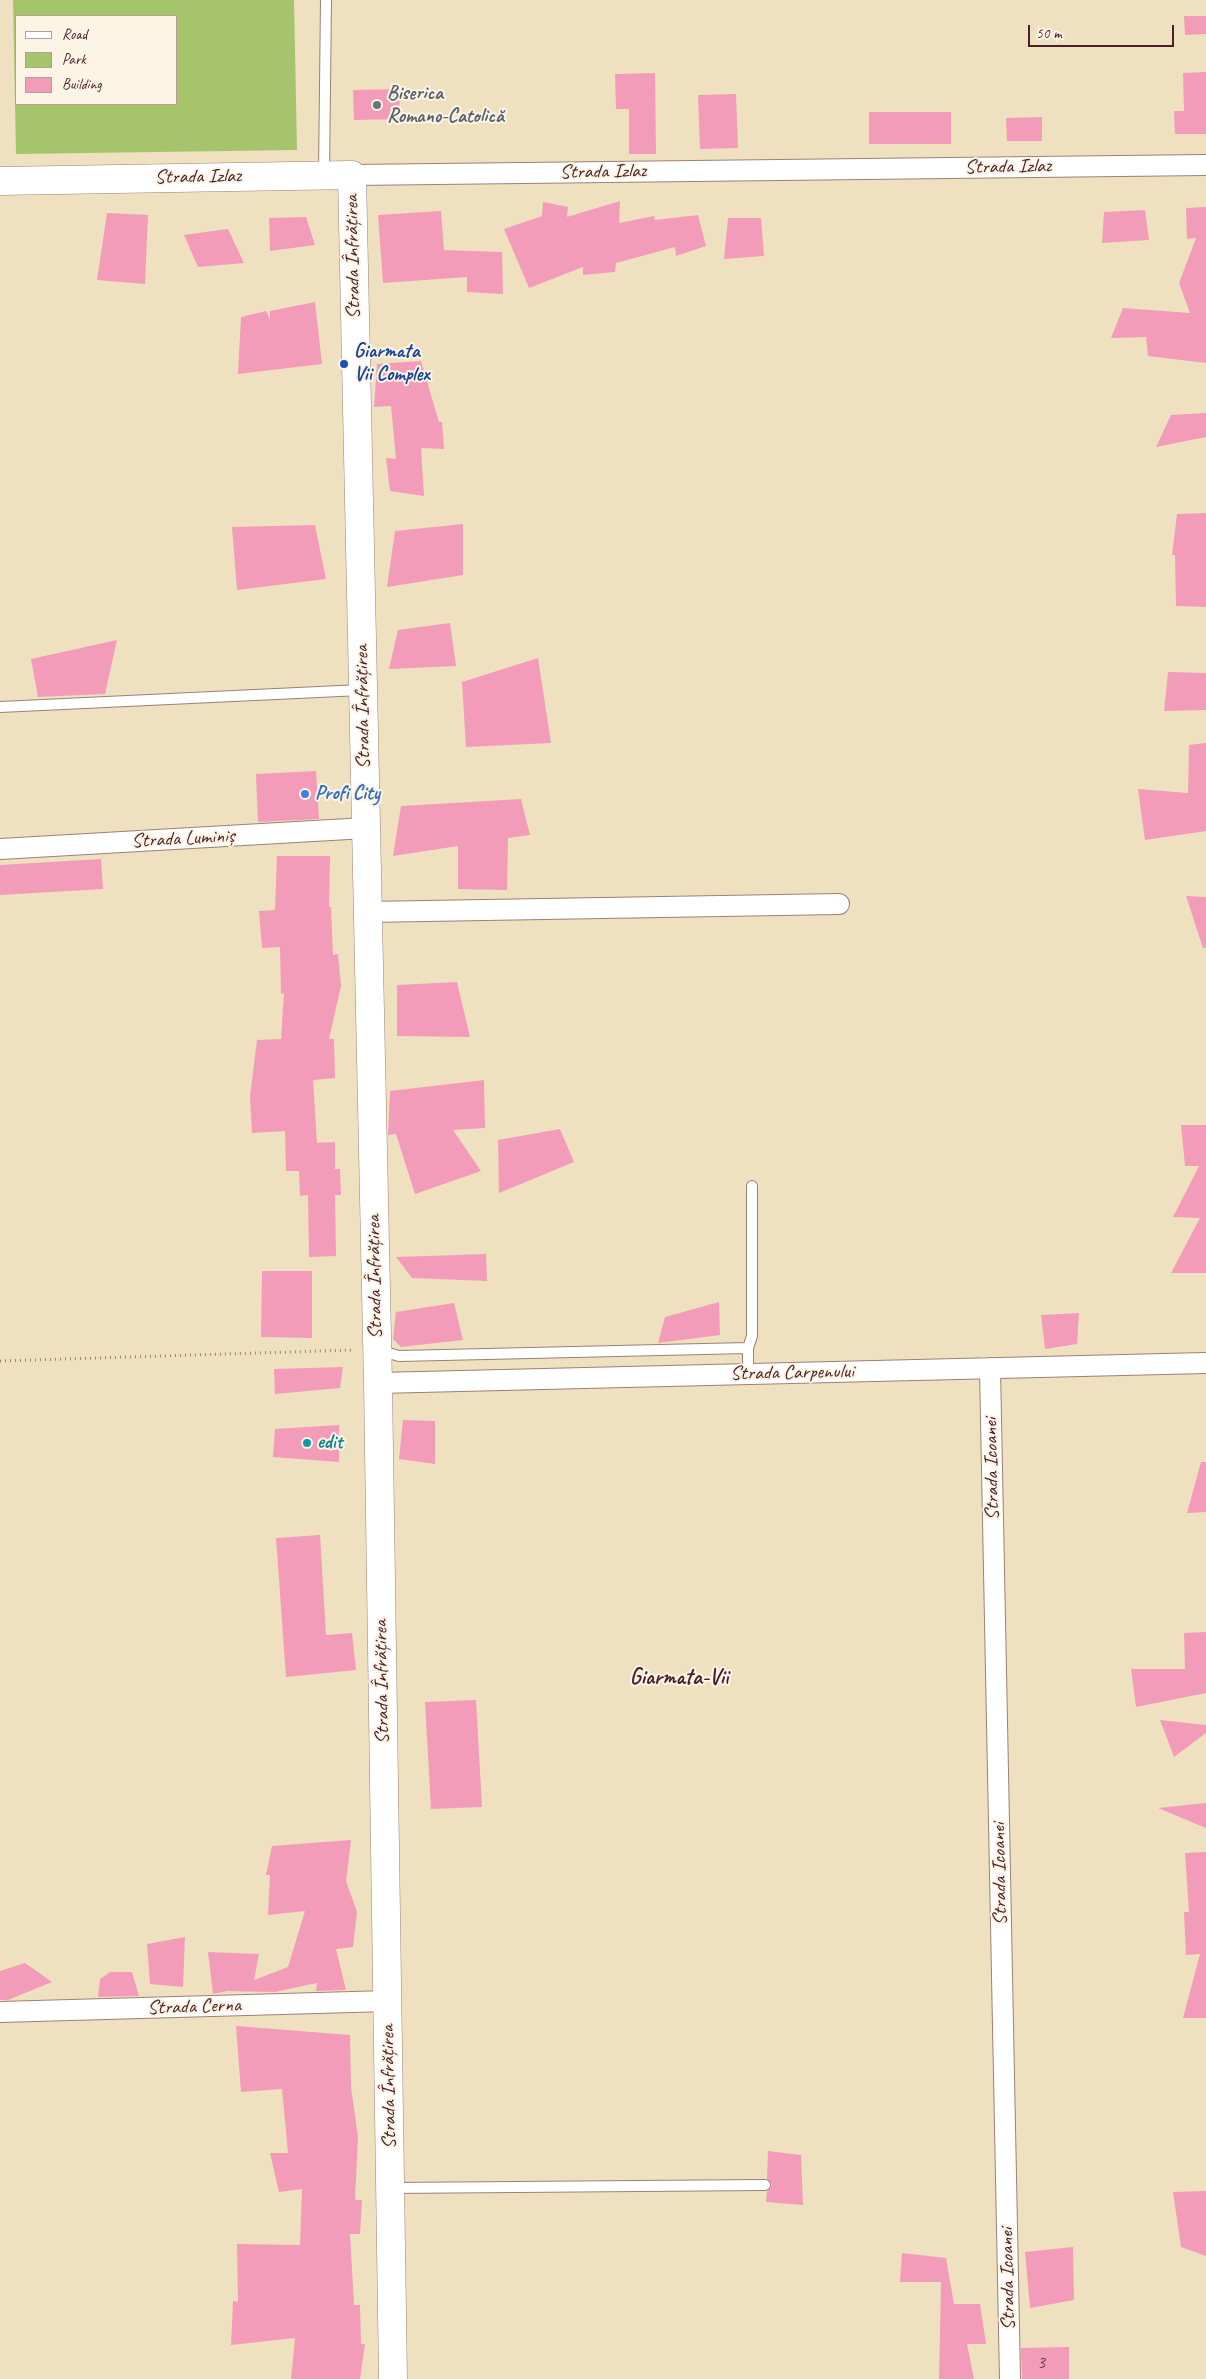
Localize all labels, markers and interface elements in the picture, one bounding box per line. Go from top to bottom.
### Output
legend [15,15,178,105]
scale bar [1031,15,1177,47]
text: 50 m [1036,24,1062,43]
text: Road [62,25,87,44]
text: Park [62,50,86,69]
text: Building [62,75,101,94]
place label: Biserica Romano-Catolică [387,82,504,129]
marker: Biserica Romano-Catolică [371,99,383,111]
street label: Strada Izlaz [965,154,1051,180]
street label: Strada Izlaz [560,159,646,185]
street label: Strada Izlaz [155,164,241,190]
street label: Strada Înfrățirea [340,195,366,319]
place label: Giarmata Vii Complex [354,340,429,387]
marker: Giarmata Vii Complex [338,358,350,370]
street label: Strada Înfrățirea [350,645,376,769]
place label: Profi City [315,782,380,806]
marker: Profi City [299,788,311,800]
street label: Strada Luminiș [131,824,235,854]
street label: Strada Înfrățirea [362,1215,388,1339]
street label: Strada Carpenului [730,1360,854,1386]
street label: Strada Icoanei [979,1417,1005,1521]
place label: edit [317,1431,342,1455]
marker: edit [301,1437,313,1449]
street label: Strada Înfrățirea [369,1620,395,1744]
district label: Giarmata-Vii [630,1665,728,1691]
street label: Strada Icoanei [987,1822,1013,1926]
street label: Strada Cerna [147,1993,241,2021]
street label: Strada Înfrățirea [376,2025,402,2149]
street label: Strada Icoanei [995,2227,1021,2331]
house number: 3 [1037,2352,1045,2374]

